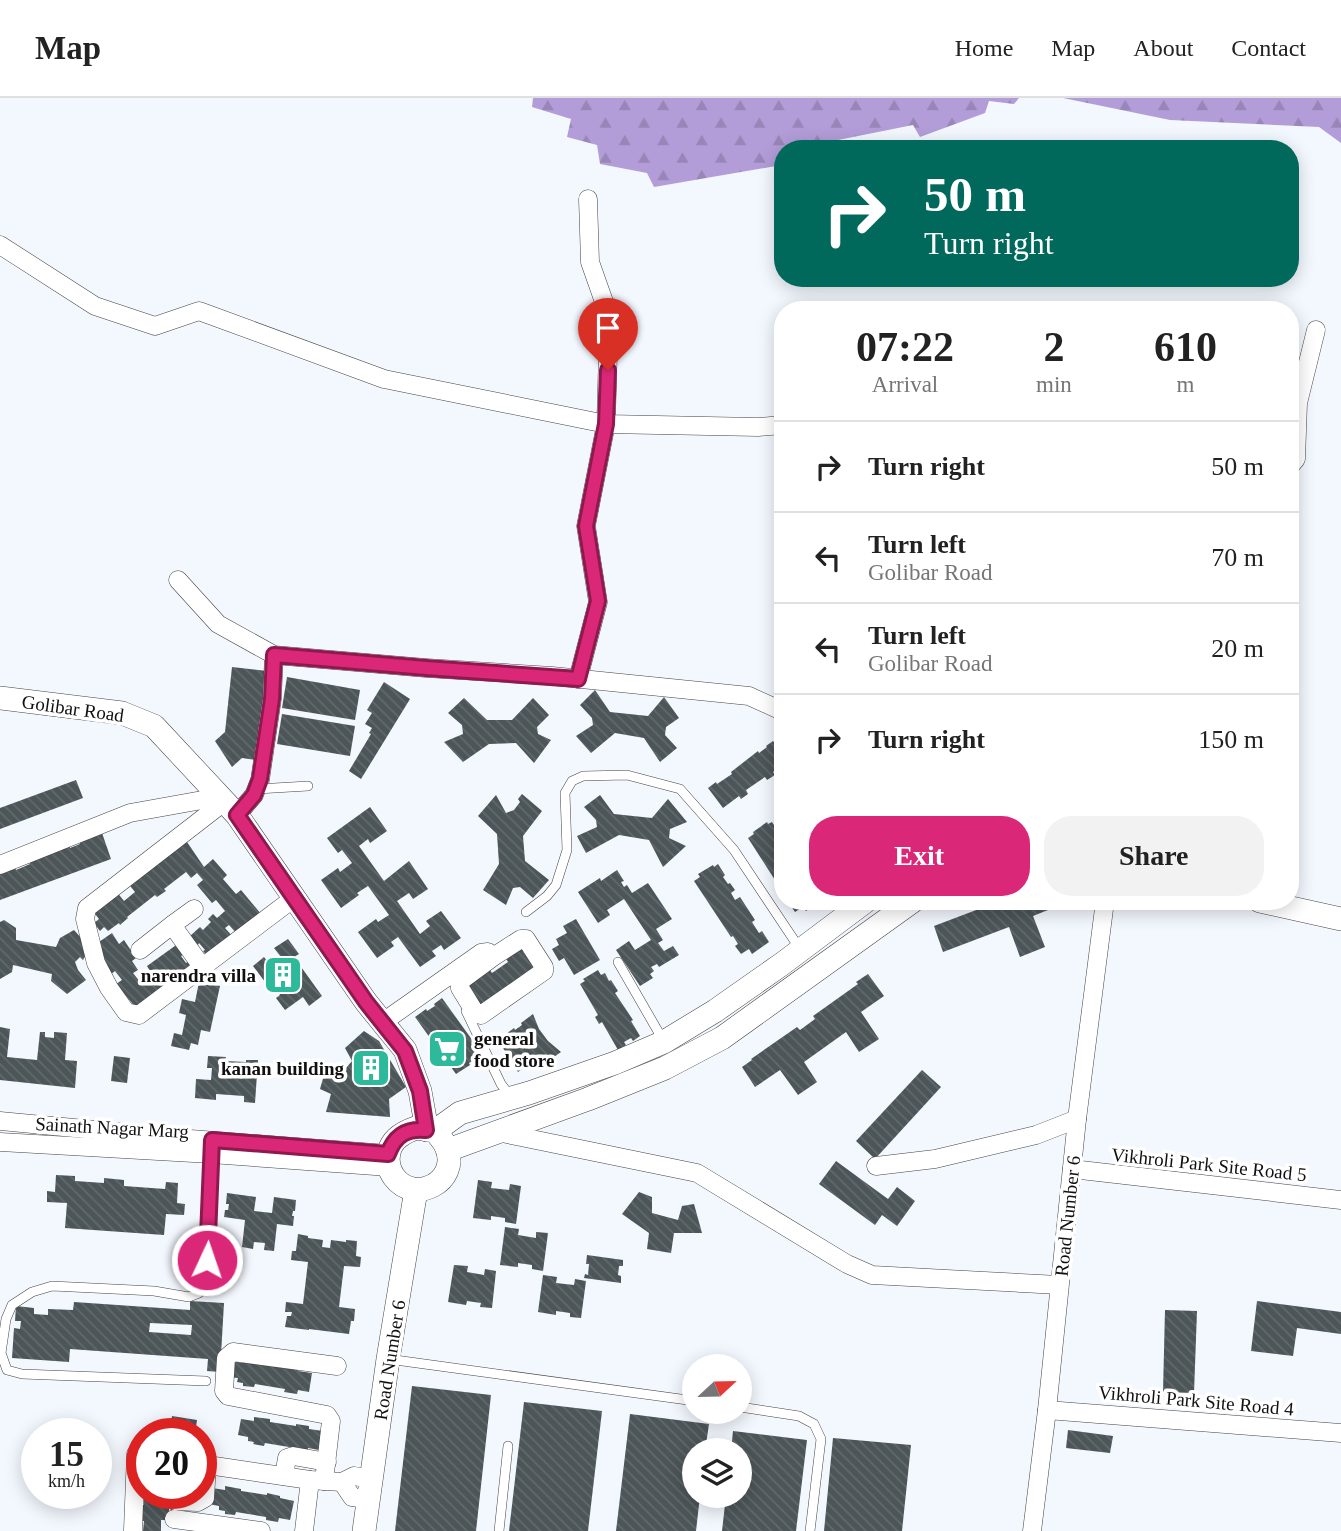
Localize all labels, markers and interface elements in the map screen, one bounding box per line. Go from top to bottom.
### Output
text: Map [35,30,101,66]
text: Home [955,35,1013,61]
text: Map [1051,35,1095,61]
text: About [1133,35,1193,61]
text: Contact [1231,35,1306,61]
text: 50 m [924,167,1026,222]
icon: right [809,168,900,259]
text: Turn right [924,225,1054,261]
pin [578,298,638,370]
icon: arrive [589,309,627,347]
text: 07:22 [856,324,954,370]
text: 2 [1043,324,1064,370]
text: 610 [1154,324,1217,370]
text: Arrival [872,372,938,397]
text: min [1036,372,1072,397]
text: m [1176,372,1194,397]
icon: right [809,448,847,486]
text: Turn right [868,452,985,481]
text: 50 m [1211,452,1264,481]
text: Turn left [868,530,966,559]
icon: left [809,539,847,577]
text: 70 m [1211,543,1264,572]
text: Golibar Road [868,560,993,585]
text: Turn left [868,621,966,650]
icon: left [809,630,847,668]
text: 20 m [1211,634,1264,663]
text: Golibar Road [868,651,993,676]
street label: Golibar Road [21,691,126,726]
icon: right [809,721,847,759]
text: Turn right [868,725,985,754]
text: 150 m [1198,725,1264,754]
button: Exit [809,816,1030,896]
button: Share [1044,816,1264,896]
building icon: narendra villa [262,954,304,996]
place label: narendra villa [141,965,256,986]
supermarket icon: general food store [426,1028,468,1070]
place label: general food store [474,1028,554,1071]
building icon: kanan building [350,1047,392,1089]
place label: kanan building [221,1058,344,1079]
street label: Sainath Nagar Marg [35,1113,190,1142]
street label: Vikhroli Park Site Road 5 [1110,1144,1308,1185]
street label: Road Number 6 [1051,1155,1084,1278]
position arrow [170,1223,244,1297]
street label: Road Number 6 [370,1298,409,1422]
north arrow [682,1354,752,1424]
map controls [682,1354,752,1508]
street label: Vikhroli Park Site Road 4 [1097,1381,1295,1420]
speed limit sign: 20 [126,1418,217,1509]
text: 15 [49,1435,84,1474]
button: layers [682,1438,752,1508]
text: km/h [48,1471,85,1491]

